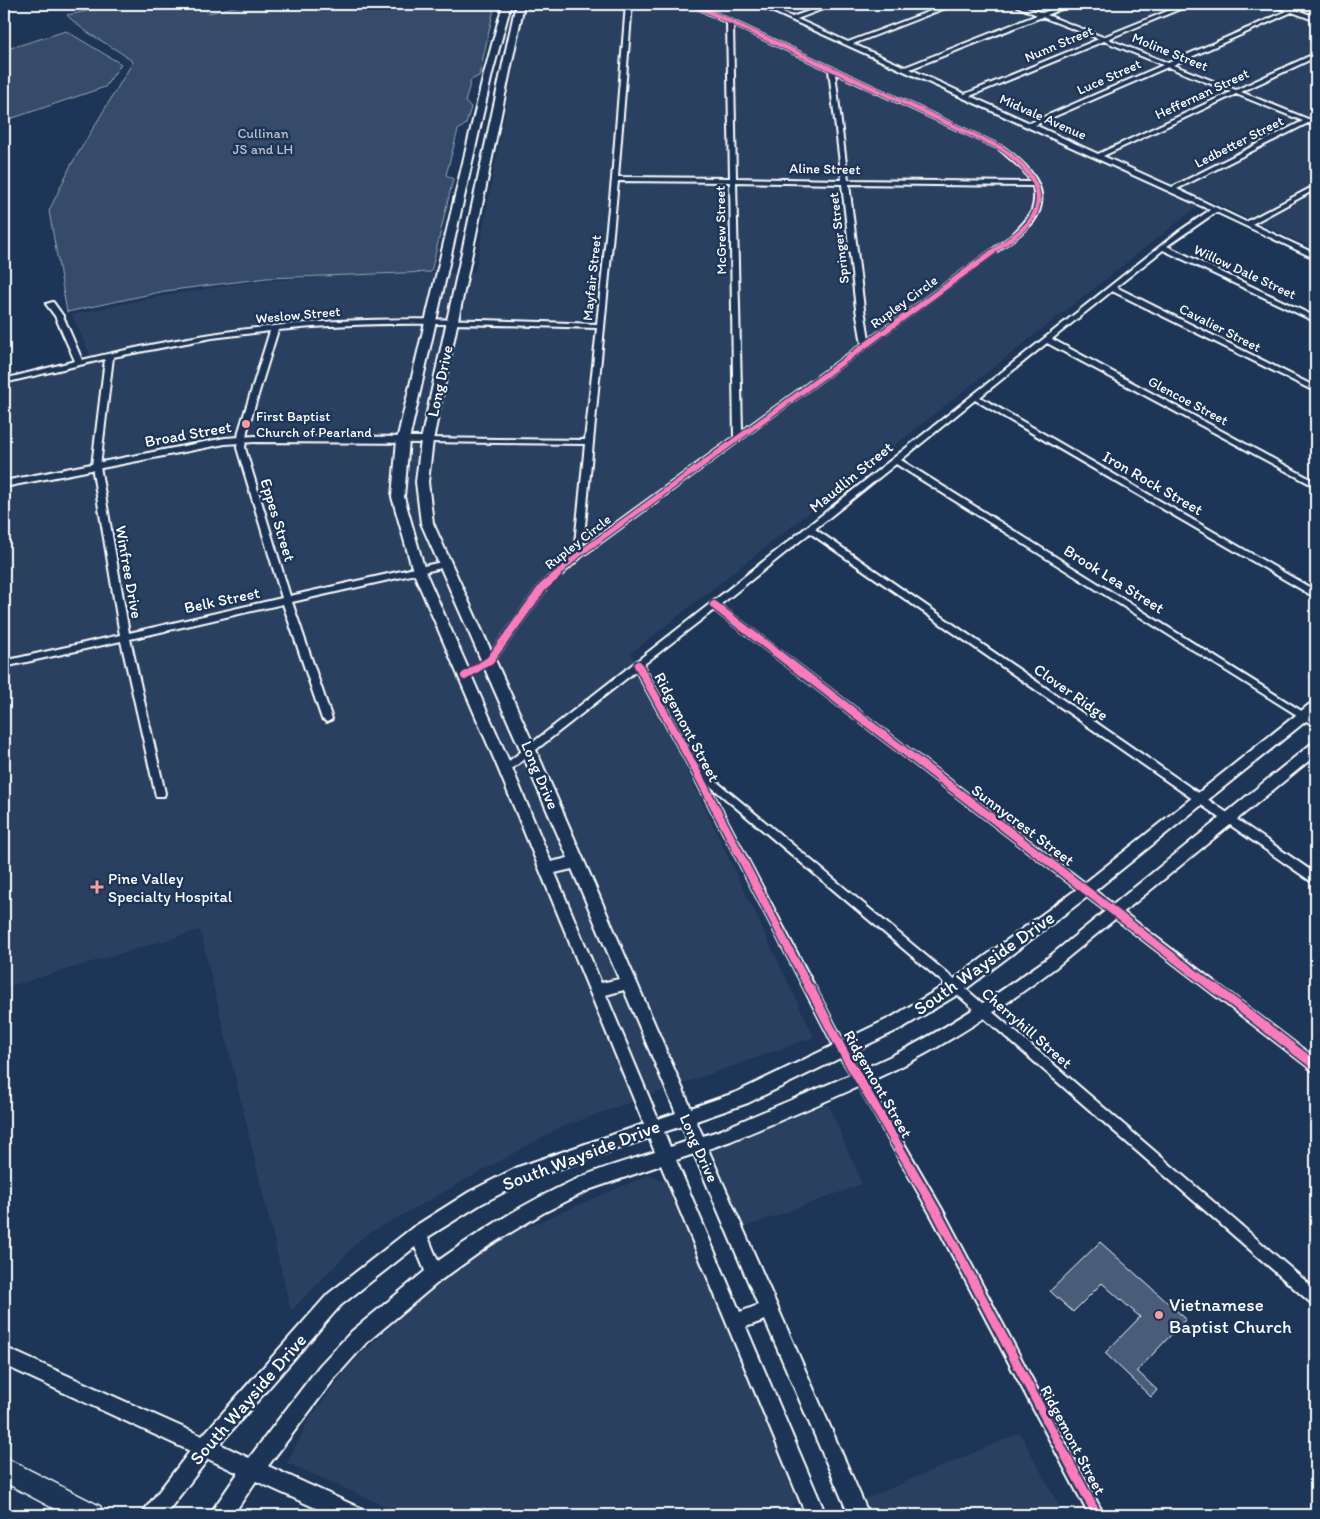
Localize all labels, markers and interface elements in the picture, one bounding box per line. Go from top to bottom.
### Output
street label: Nunn Street [1022,22,1096,66]
street label: Moline Street [1130,29,1210,75]
street label: Luce Street [1074,55,1144,99]
street label: Heffernan Street [1152,65,1252,123]
street label: Midvale Avenue [997,90,1089,144]
street label: Ledbetter Street [1192,112,1286,172]
park label: Cullinan JS and LH [233,125,293,158]
street label: Aline Street [789,160,861,178]
street label: McGrew Street [712,185,730,275]
street label: Springer Street [825,191,853,285]
street label: Mayfair Street [579,234,605,322]
street label: Willow Dale Street [1191,241,1299,303]
street label: Rupley Circle [867,272,941,332]
street label: Cavalier Street [1176,300,1264,356]
street label: Weslow Street [255,303,341,327]
street label: Long Drive [423,343,457,419]
street label: Glencoe Street [1145,373,1231,429]
place label: First Baptist Church of Pearland [256,408,372,441]
street label: Broad Street [143,417,233,451]
marker: First Baptist Church of Pearland [240,418,252,430]
street label: Maudlin Street [805,438,897,516]
street label: Iron Rock Street [1100,447,1206,519]
street label: Eppes Street [256,476,300,564]
street label: Rupley Circle [542,511,615,573]
street label: Winfree Drive [111,524,147,620]
street label: Brook Lea Street [1060,541,1168,617]
street label: Belk Street [182,583,262,617]
street label: Clover Ridge [1030,659,1112,725]
street label: Ridgemont Street [650,669,724,785]
street label: Long Drive [517,738,563,812]
street label: Sunnycrest Street [968,780,1078,870]
place label: Pine Valley Specialty Hospital [108,869,233,906]
marker: Pine Valley Specialty Hospital [90,880,104,894]
street label: South Wayside Drive [909,906,1059,1020]
street label: Cherryhill Street [978,983,1076,1073]
street label: Ridgemont Street [839,1027,917,1141]
street label: Long Drive [676,1111,723,1185]
street label: South Wayside Drive [499,1114,663,1196]
place label: Vietnamese Baptist Church [1169,1293,1292,1338]
marker: Vietnamese Baptist Church [1153,1309,1165,1321]
street label: South Wayside Drive [185,1329,311,1469]
street label: Ridgemont Street [1036,1382,1110,1498]

